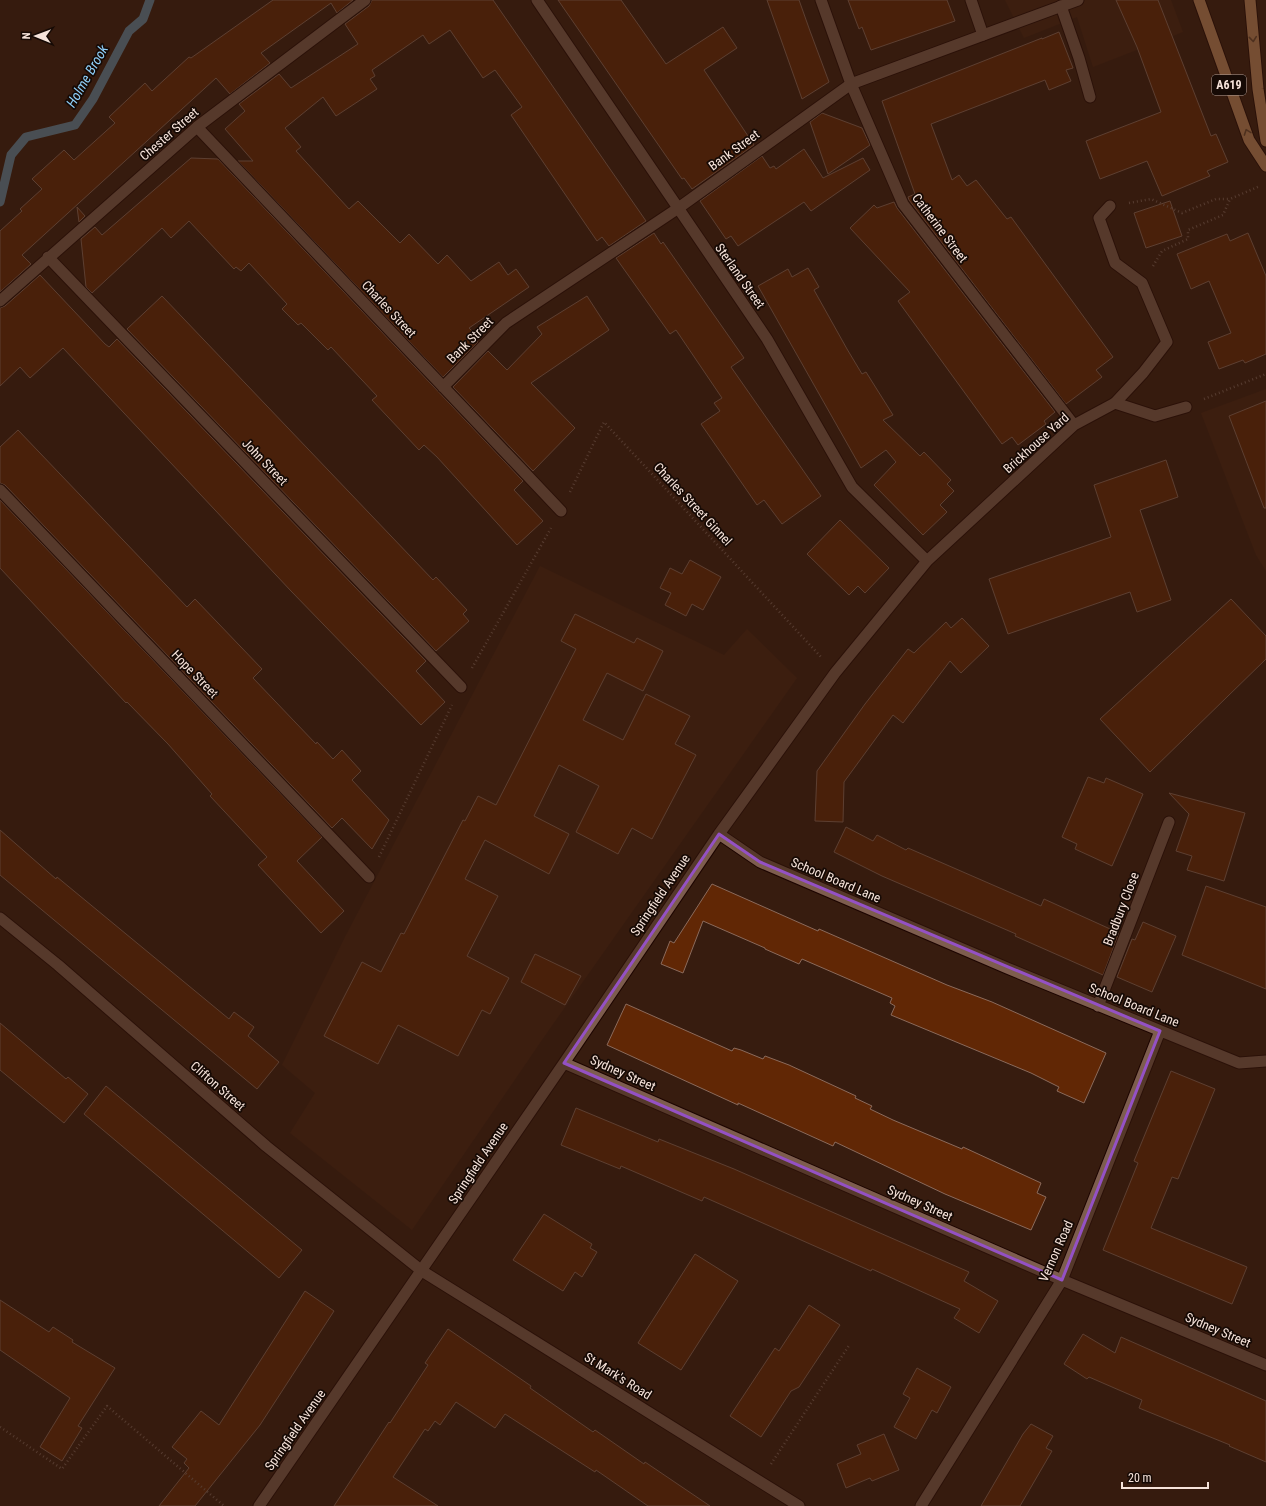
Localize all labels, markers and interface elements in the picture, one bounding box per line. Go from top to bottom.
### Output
north arrow [16,16,56,56]
text: N [20,32,33,39]
one-way arrow [1248,36,1257,42]
water label: Holme Brook [63,41,112,110]
road number: A619 [1212,75,1246,95]
street label: Chester Street [137,104,202,164]
street label: Bank Street [706,127,762,173]
one-way arrow [1243,129,1251,136]
street label: Catherine Street [909,190,971,266]
street label: Sterland Street [712,241,768,312]
street label: Charles Street [359,277,419,341]
street label: Bank Street [444,314,496,366]
street label: Brickhouse Yard [1000,410,1072,476]
street label: John Street [239,436,291,488]
street label: Charles Street Ginnel [651,460,735,548]
street label: Hope Street [169,647,222,701]
street label: Springfield Avenue [627,851,693,939]
street label: School Board Lane [789,854,883,906]
street label: Bradbury Close [1100,870,1142,948]
street label: School Board Lane [1087,980,1181,1030]
street label: Sydney Street [588,1052,658,1094]
street label: Clifton Street [188,1058,248,1114]
street label: Springfield Avenue [445,1119,511,1207]
street label: Sydney Street [885,1182,955,1224]
street label: Vernon Road [1036,1218,1076,1284]
street label: Sydney Street [1183,1309,1253,1351]
street label: St Mark's Road [582,1349,654,1403]
street label: Springfield Avenue [262,1387,328,1473]
scale bar [1122,1464,1208,1490]
text: 20 m [1128,1471,1152,1485]

